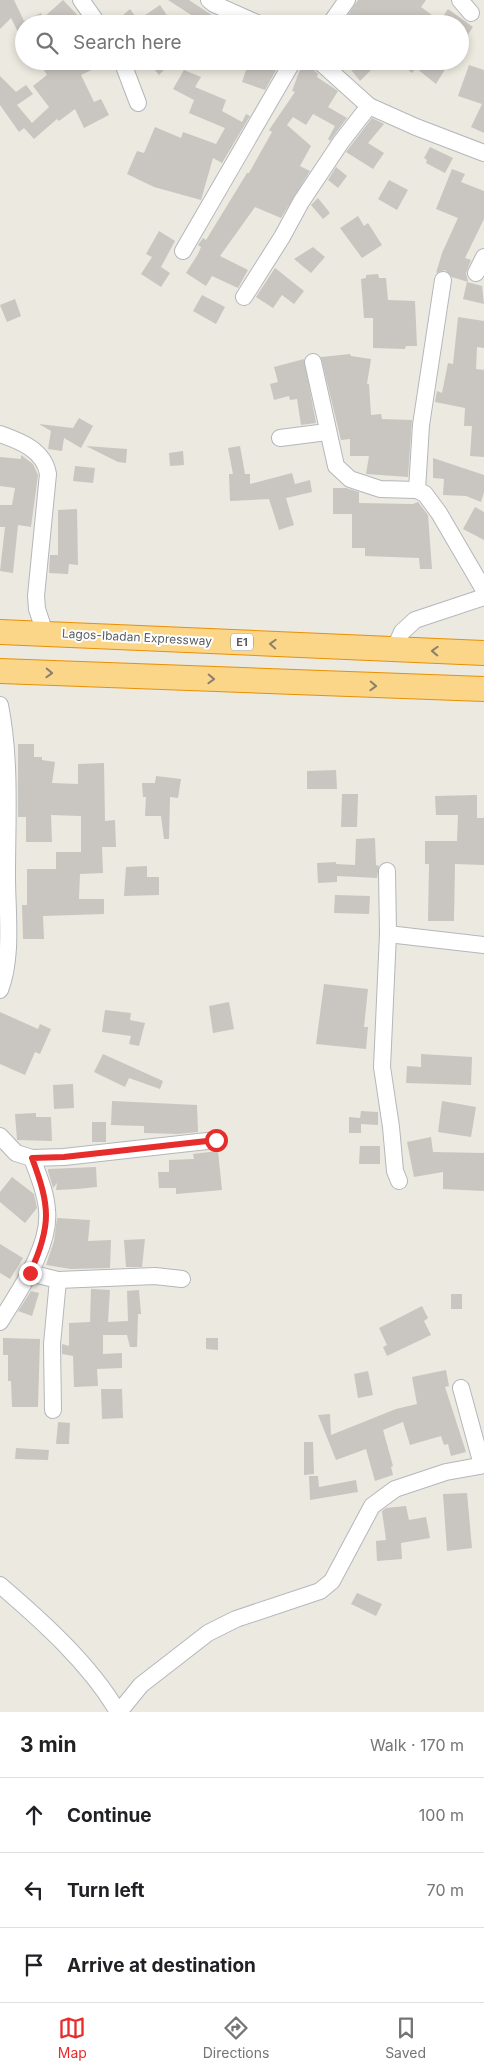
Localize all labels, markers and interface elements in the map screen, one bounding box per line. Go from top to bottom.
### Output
search box [15,15,469,70]
icon: search [33,29,61,57]
text: Search here [73,31,182,54]
street label: Lagos-Ibadan Expressway [62,626,213,648]
road number: E1 [231,634,253,650]
one-way arrow [269,639,276,649]
one-way arrow [431,646,439,656]
one-way arrow [45,668,53,678]
one-way arrow [207,674,215,685]
one-way arrow [370,680,378,691]
route start [205,1129,228,1152]
route end [19,1262,42,1285]
text: 3 min [20,1732,76,1757]
text: Walk · 170 m [370,1735,464,1755]
icon: ahead [20,1801,48,1829]
text: Continue [67,1804,152,1827]
text: 100 m [419,1805,464,1825]
icon: left [20,1876,48,1904]
text: Turn left [67,1879,145,1902]
text: 70 m [427,1880,464,1900]
icon: arrive [20,1951,48,1979]
text: Arrive at destination [67,1954,256,1977]
tab: Map [58,2014,87,2061]
tab: Directions [203,2014,269,2061]
tab: Saved [385,2014,426,2061]

